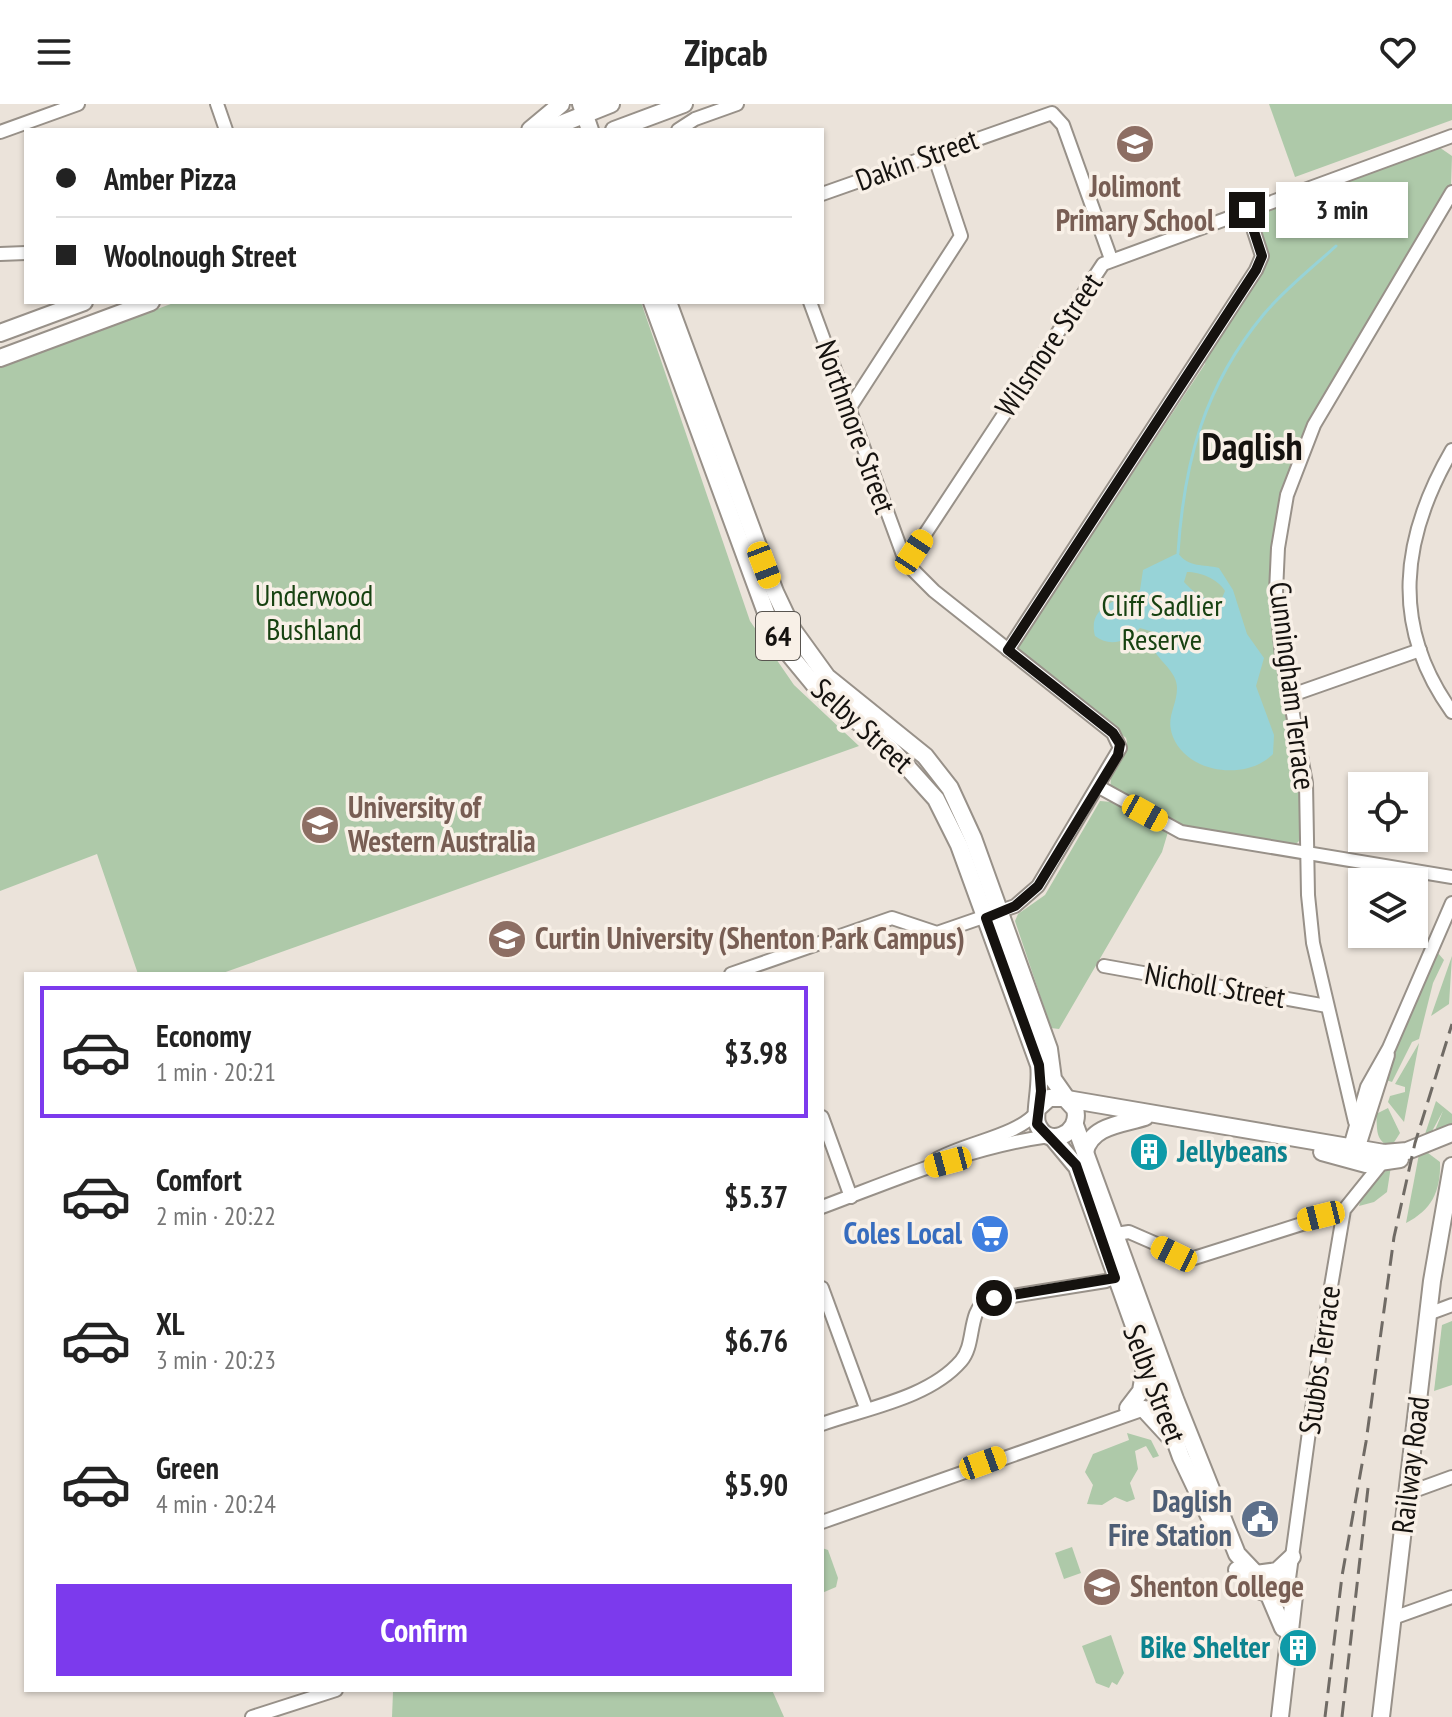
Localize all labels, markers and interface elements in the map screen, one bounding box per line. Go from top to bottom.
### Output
text: Zipcab [684,29,768,76]
icon: menu [32,30,76,74]
icon: heart [1376,30,1420,74]
street label: Dakin Street [850,118,984,199]
school or university icon: Jolimont Primary School [1114,123,1156,165]
text: Amber Pizza [104,159,236,198]
place label: Jolimont Primary School [1056,166,1215,239]
callout: 3 min [1275,182,1407,238]
route end [1229,192,1265,228]
text: 3 min [1316,193,1368,226]
text: Woolnough Street [104,236,296,275]
street label: Wilsmore Street [985,264,1111,424]
street label: Northmore Street [807,335,906,519]
district label: Daglish [1201,421,1303,470]
car [891,525,937,579]
car [744,538,784,592]
park label: Underwood Bushland [255,575,373,648]
street label: Cunningham Terrace [1261,580,1326,792]
park label: Cliff Sadlier Reserve [1102,585,1223,658]
road number: 64 [756,612,800,660]
street label: Selby Street [804,669,923,781]
map controls [1348,772,1428,948]
button: locate [1348,772,1428,852]
place label: University of Western Australia [347,787,536,860]
car [1118,791,1172,835]
school or university icon: University of Western Australia [299,804,341,846]
button: layers [1348,868,1428,948]
school or university icon: Curtin University (Shenton Park Campus) [486,918,528,960]
place label: Curtin University (Shenton Park Campus) [535,918,965,957]
street label: Nicholl Street [1142,953,1289,1016]
icon: car [60,1016,132,1088]
text: Economy [156,1016,251,1055]
text: $3.98 [724,1033,788,1072]
text: 1 min · 20:21 [156,1055,276,1088]
building icon: Jellybeans [1128,1131,1170,1173]
place label: Jellybeans [1176,1131,1288,1170]
car [922,1144,974,1180]
icon: car [60,1160,132,1232]
text: Comfort [156,1160,242,1199]
text: $5.37 [724,1177,788,1216]
text: 2 min · 20:22 [156,1199,276,1232]
car [1295,1199,1347,1233]
place label: Coles Local [844,1213,963,1252]
supermarket icon: Coles Local [969,1213,1011,1255]
car [1147,1233,1201,1275]
route start [976,1280,1012,1316]
street label: Stubbs Terrace [1289,1283,1348,1437]
icon: car [60,1304,132,1376]
text: XL [156,1304,185,1343]
street label: Selby Street [1115,1319,1196,1449]
text: $6.76 [724,1321,788,1360]
text: 3 min · 20:23 [156,1343,276,1376]
street label: Railway Road [1382,1394,1437,1535]
car [956,1444,1010,1482]
icon: car [60,1448,132,1520]
text: Green [156,1448,219,1487]
text: $5.90 [724,1465,788,1504]
place label: Daglish Fire Station [1108,1481,1232,1554]
text: 4 min · 20:24 [156,1487,276,1520]
public building icon: Daglish Fire Station [1239,1498,1281,1540]
school or university icon: Shenton College [1081,1566,1123,1608]
place label: Shenton College [1130,1566,1304,1605]
button: Confirm [56,1584,792,1676]
place label: Bike Shelter [1140,1627,1270,1666]
building icon: Bike Shelter [1277,1627,1319,1669]

